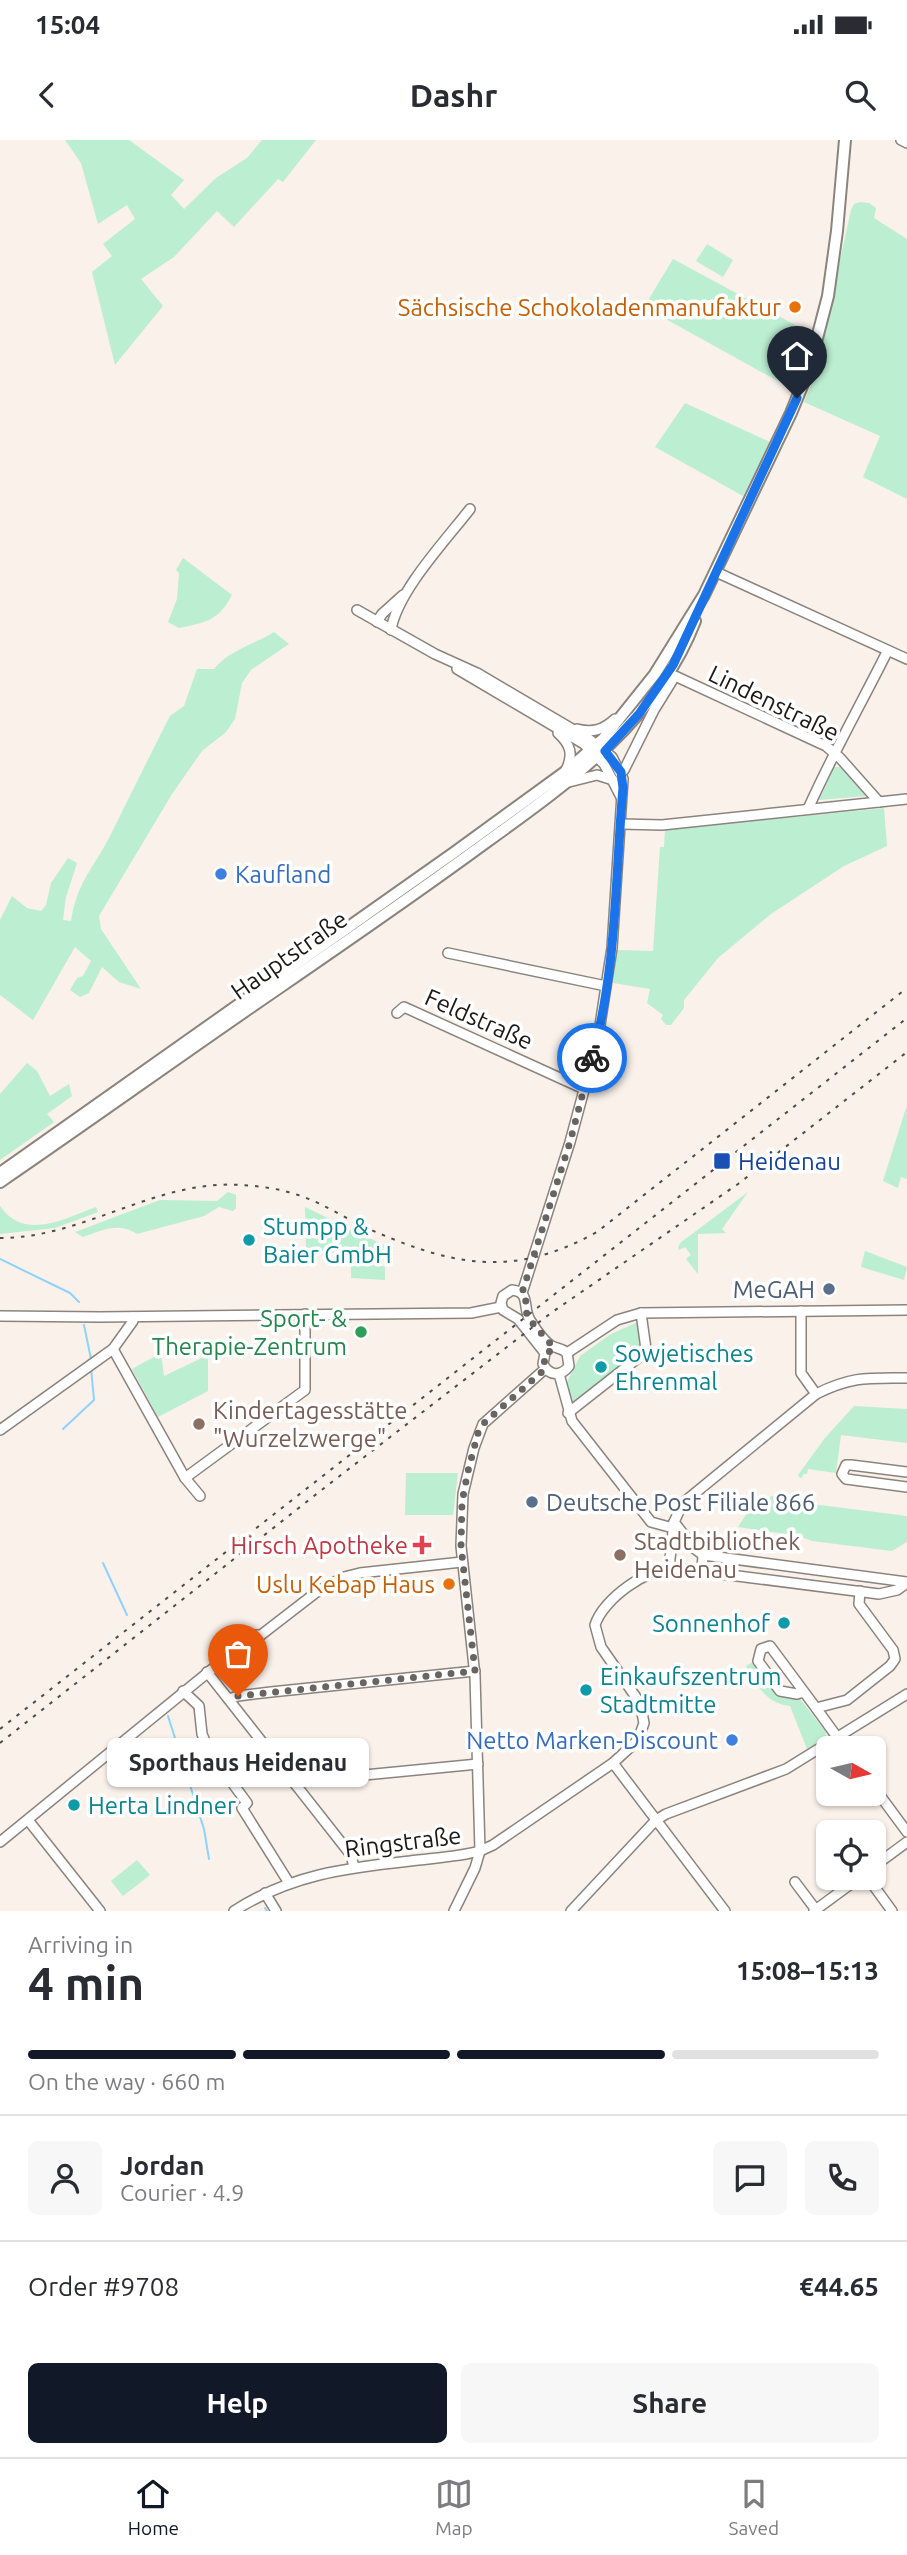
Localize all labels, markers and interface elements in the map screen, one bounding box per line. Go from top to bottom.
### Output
text: 15:04 [35,10,100,39]
icon: back [28,76,66,114]
icon: search [841,76,879,114]
text: Dashr [410,77,497,113]
place label: Sächsische Schokoladenmanufaktur [398,294,781,321]
marker: Sächsische Schokoladenmanufaktur [787,299,803,315]
pin [767,326,827,398]
icon: home [778,337,816,375]
street label: Lindenstraße [704,660,844,746]
place label: Kaufland [235,861,331,888]
marker: Kaufland [213,866,229,882]
street label: Hauptstraße [226,905,352,1005]
street label: Feldstraße [421,983,537,1055]
courier [557,1023,627,1093]
icon: bike [573,1039,611,1077]
place label: Heidenau [738,1148,841,1175]
marker: Heidenau [712,1151,732,1171]
place label: Stumpp & Baier GmbH [263,1213,392,1268]
marker: Stumpp & Baier GmbH [241,1232,257,1248]
place label: MeGAH [733,1276,815,1303]
marker: MeGAH [821,1281,837,1297]
place label: Sport- & Therapie-Zentrum [152,1305,347,1360]
marker: Sport- & Therapie-Zentrum [353,1324,369,1340]
place label: Sowjetisches Ehrenmal [615,1340,754,1395]
marker: Sowjetisches Ehrenmal [593,1359,609,1375]
place label: Kindertagesstätte "Wurzelzwerge" [213,1397,407,1452]
marker: Kindertagesstätte "Wurzelzwerge" [191,1416,207,1432]
place label: Deutsche Post Filiale 866 [546,1489,815,1516]
marker: Deutsche Post Filiale 866 [524,1494,540,1510]
place label: Stadtbibliothek Heidenau [634,1528,800,1583]
place label: Hirsch Apotheke [231,1532,408,1559]
marker: Hirsch Apotheke [414,1537,430,1553]
marker: Stadtbibliothek Heidenau [612,1547,628,1563]
place label: Uslu Kebap Haus [256,1571,435,1598]
marker: Uslu Kebap Haus [441,1576,457,1592]
place label: Sonnenhof [652,1610,771,1637]
marker: Sonnenhof [776,1615,792,1631]
pin [208,1624,268,1696]
icon: bag [219,1635,257,1673]
place label: Einkaufszentrum Stadtmitte [600,1663,781,1718]
marker: Einkaufszentrum Stadtmitte [578,1682,594,1698]
place label: Netto Marken-Discount [466,1727,719,1754]
marker: Netto Marken-Discount [724,1732,740,1748]
north arrow [816,1736,886,1806]
map controls [816,1736,886,1890]
callout: Sporthaus Heidenau [107,1738,369,1787]
text: Sporthaus Heidenau [129,1750,347,1775]
place label: Herta Lindner [88,1792,236,1819]
marker: Herta Lindner [66,1797,82,1813]
button: locate [816,1820,886,1890]
street label: Ringstraße [343,1821,463,1863]
text: Arriving in [28,1932,133,1957]
text: 15:08–15:13 [736,1956,879,1985]
text: 4 min [28,1957,144,2009]
text: On the way · 660 m [28,2069,225,2094]
button: person [28,2141,102,2215]
button: chat [713,2141,787,2215]
button: phone [805,2141,879,2215]
text: Jordan [120,2151,205,2180]
text: Courier · 4.9 [120,2180,244,2205]
text: Order #9708 [28,2272,179,2301]
text: €44.65 [799,2272,879,2301]
button: Help [28,2363,447,2443]
button: Share [461,2363,879,2443]
tab: Home [128,2475,179,2539]
tab: Map [435,2475,473,2539]
tab: Saved [729,2475,779,2539]

